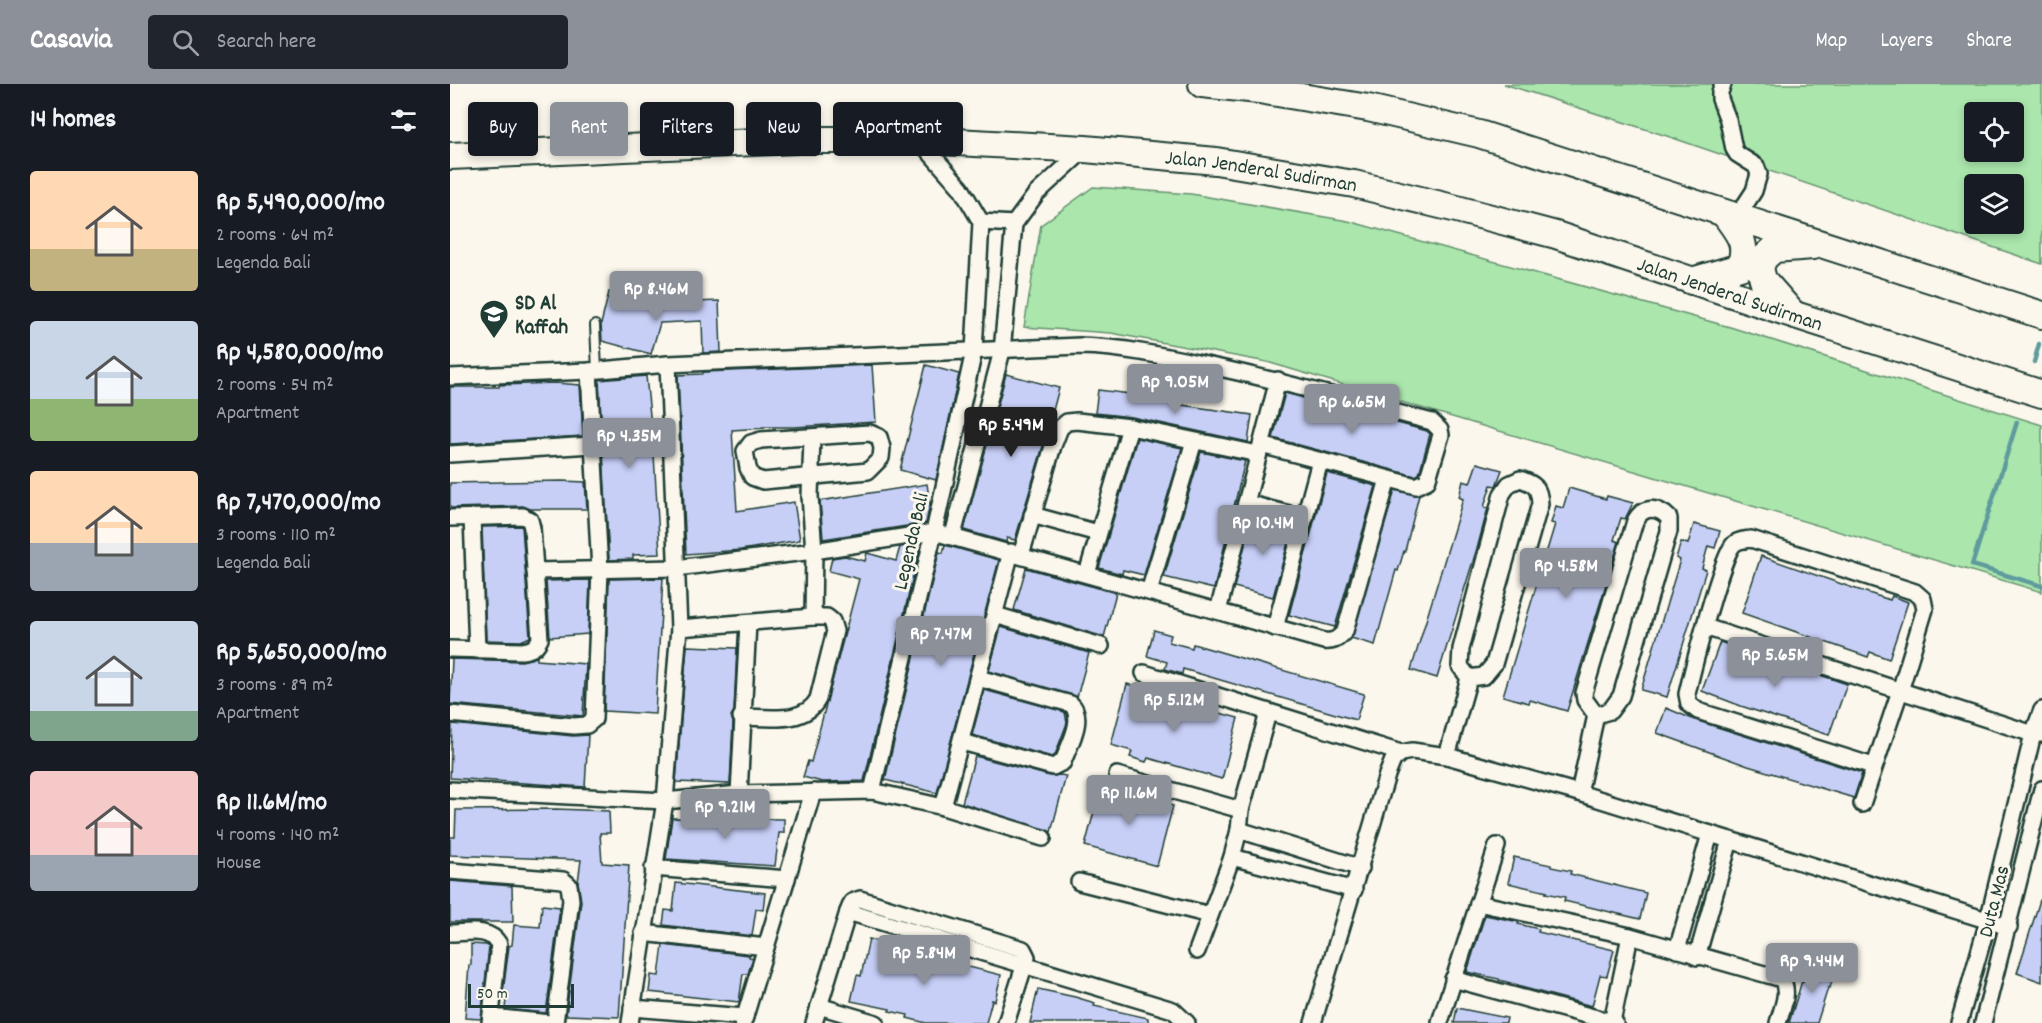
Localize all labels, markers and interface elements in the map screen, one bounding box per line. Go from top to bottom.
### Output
search box [148,15,568,69]
text: Casavia [30,22,112,62]
icon: search [169,26,202,59]
text: Search here [217,27,316,58]
text: Map [1816,27,1847,57]
text: Layers [1880,27,1933,57]
text: Share [1966,27,2012,57]
text: 14 homes [30,102,116,139]
chip: Buy [468,102,538,156]
chip: Rent [550,102,628,156]
chip: Filters [640,102,734,156]
chip: New [746,102,821,156]
chip: Apartment [833,102,963,156]
map controls [1964,102,2024,234]
button: locate [1964,102,2024,162]
icon: filters [387,104,420,137]
street label: Jalan Jenderal Sudirman [1163,144,1359,202]
button: layers [1964,174,2024,234]
text: Rp 5,490,000/mo [216,185,385,222]
icon: home [78,195,150,267]
text: 2 rooms · 64 m² [216,222,334,250]
text: Legenda Bali [216,250,310,278]
street label: Jalan Jenderal Sudirman [1632,251,1826,341]
pin: Rp 8.46M [594,271,718,322]
text: Rp 8.46M [624,276,688,304]
place label: SD Al Kaffah [515,290,569,344]
school or university icon: SD Al Kaffah [478,298,510,340]
text: Rp 4,580,000/mo [216,335,383,372]
icon: home [78,345,150,417]
pin: Rp 9.05M [1113,364,1237,415]
text: Rp 9.05M [1141,369,1209,397]
text: 2 rooms · 54 m² [216,372,334,400]
pin: Rp 6.65M [1290,384,1414,435]
text: Rp 6.65M [1318,389,1386,417]
text: Apartment [216,400,299,428]
pin: Rp 5.49M [949,407,1073,458]
text: Rp 5.49M [978,412,1044,440]
pin: Rp 4.35M [567,418,691,469]
text: Rp 4.35M [596,423,662,451]
text: Rp 7,470,000/mo [216,485,381,522]
street label: Legenda Bali [887,490,939,593]
icon: home [78,495,150,567]
pin: Rp 10.4M [1201,505,1325,556]
text: Rp 10.4M [1232,510,1294,538]
text: 3 rooms · 110 m² [216,522,336,550]
pin: Rp 4.58M [1504,548,1628,599]
text: Legenda Bali [216,550,310,578]
text: Rp 4.58M [1534,553,1598,581]
pin: Rp 7.47M [879,616,1003,667]
text: Rp 7.47M [910,621,972,649]
text: Rp 5,650,000/mo [216,635,387,672]
pin: Rp 5.65M [1713,637,1837,688]
text: Rp 5.65M [1742,642,1808,670]
icon: home [78,645,150,717]
text: 3 rooms · 89 m² [216,672,333,700]
pin: Rp 5.12M [1112,682,1236,733]
text: Rp 5.12M [1144,687,1204,715]
text: Apartment [216,700,299,728]
pin: Rp 11.6M [1067,775,1191,826]
text: Rp 11.6M [1100,780,1158,808]
text: Rp 11.6M/mo [216,785,327,822]
pin: Rp 9.21M [663,789,787,840]
text: Rp 9.21M [695,794,755,822]
icon: home [78,795,150,867]
text: 4 rooms · 140 m² [216,822,339,850]
text: House [216,850,261,878]
street label: Duta Mas [1972,863,2019,941]
pin: Rp 5.84M [862,935,986,986]
text: Rp 5.84M [892,940,956,968]
pin: Rp 9.44M [1750,943,1874,994]
text: Rp 9.44M [1780,948,1844,976]
scale bar [468,981,574,1008]
text: 50 m [477,983,508,1006]

